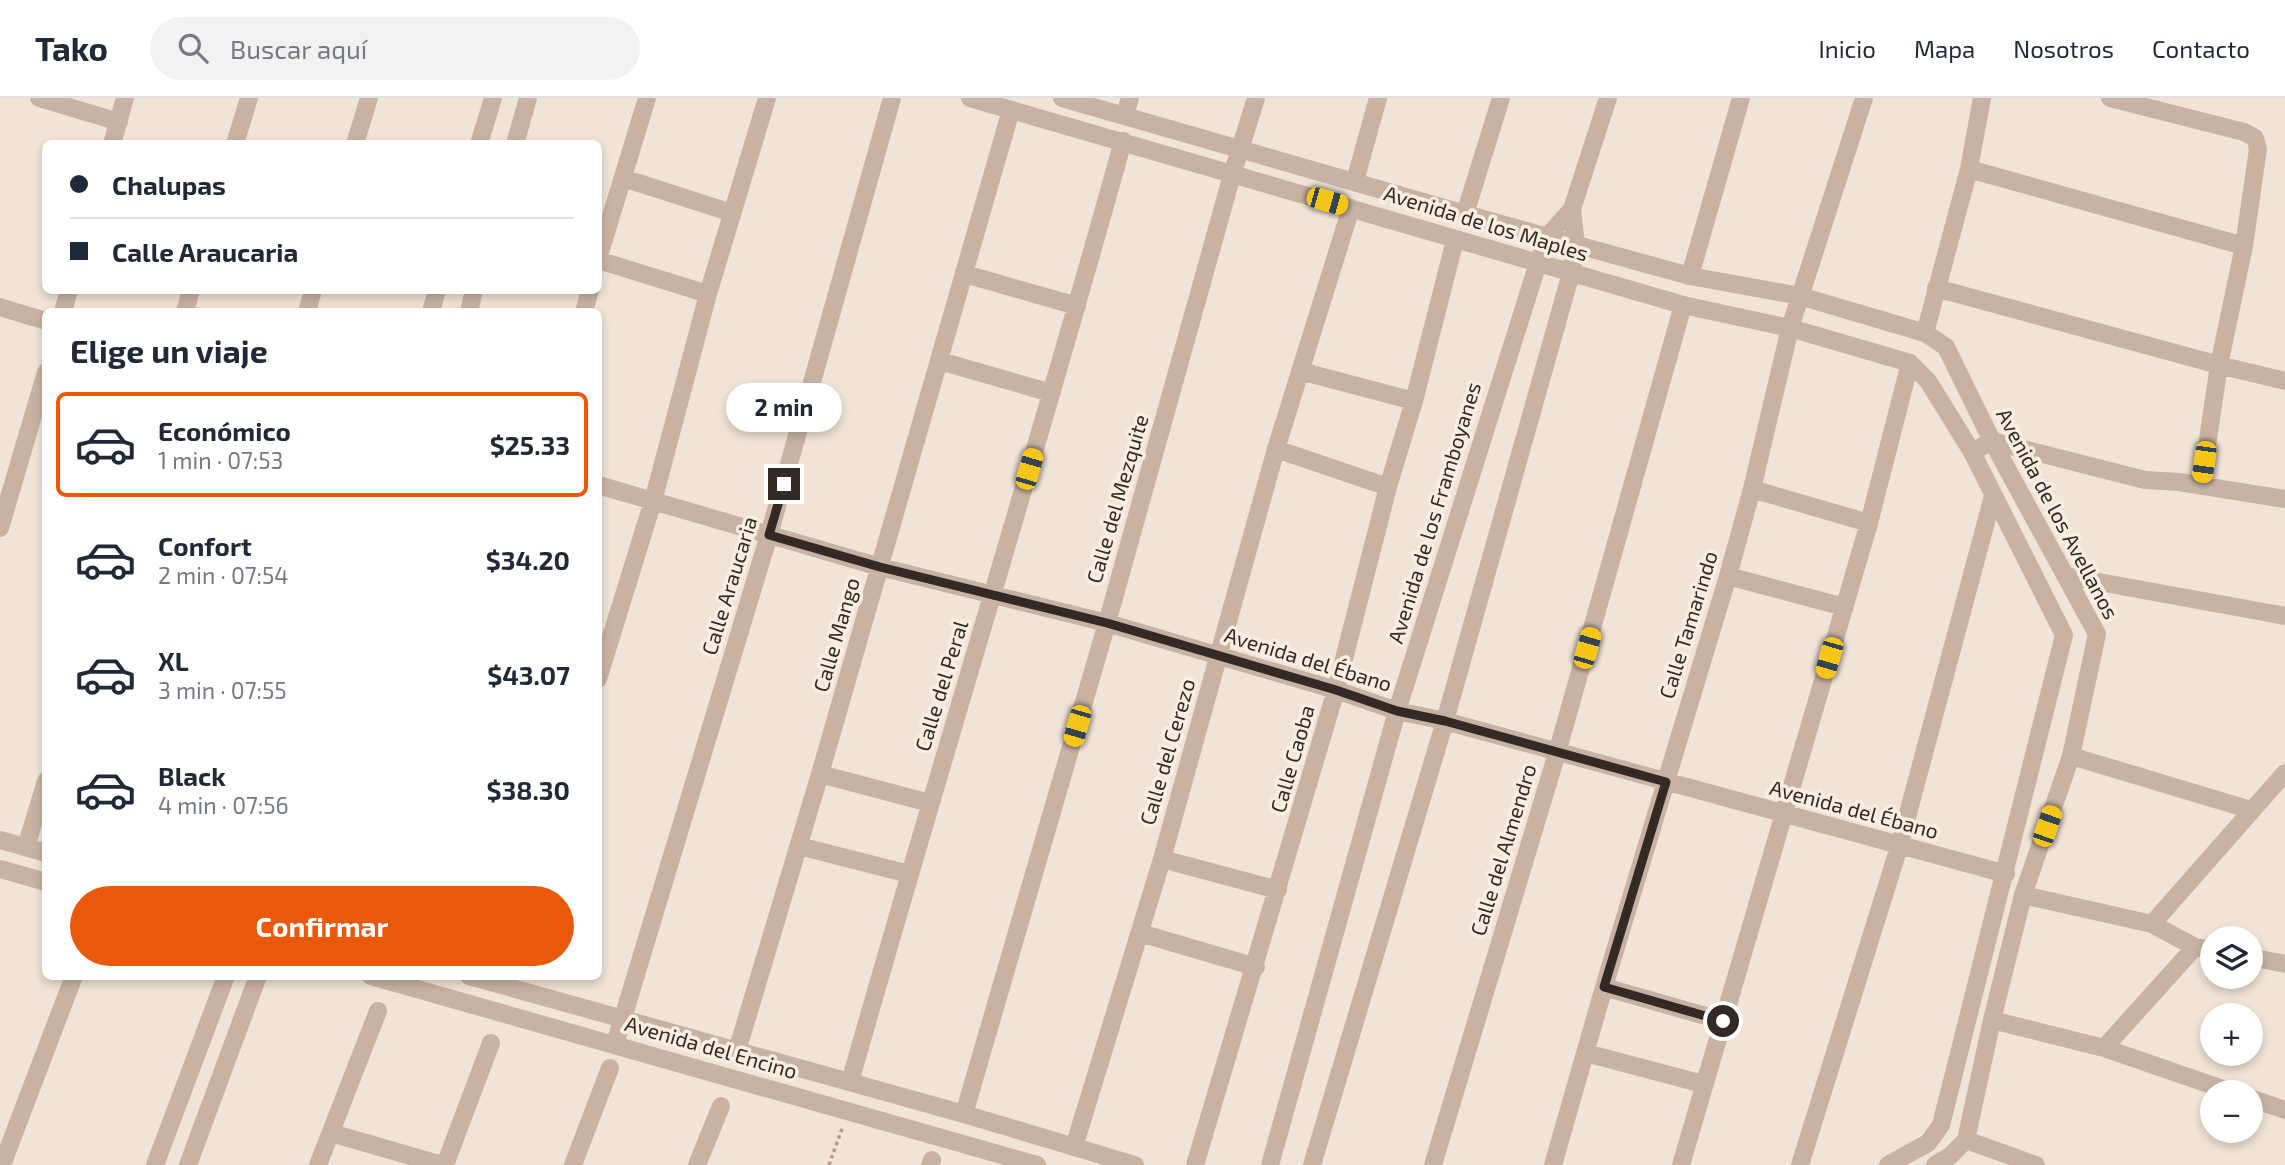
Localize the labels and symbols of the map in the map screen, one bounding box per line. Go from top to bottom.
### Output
street label: Avenida de los Maples [1381,180,1592,266]
car [1304,185,1351,217]
street label: Avenida de los Framboyanes [1382,379,1485,646]
callout: 2 min [726,382,842,432]
street label: Avenida de los Avellanos [1992,404,2125,623]
street label: Calle del Mezquite [1080,411,1153,586]
car [2191,440,2218,484]
car [1014,446,1045,492]
route end [768,468,800,500]
street label: Calle Araucaria [696,513,761,658]
street label: Calle Tamarindo [1653,548,1722,701]
street label: Calle Mango [807,575,864,695]
street label: Calle del Peral [909,616,973,754]
street label: Avenida del Ébano [1222,621,1395,696]
car [1572,625,1603,671]
car [1814,635,1845,681]
street label: Calle del Cerezo [1134,676,1199,828]
street label: Calle Caoba [1264,702,1319,815]
car [1062,703,1093,749]
street label: Calle del Almendro [1465,761,1541,939]
street label: Avenida del Ébano [1767,774,1942,843]
car [2031,803,2064,849]
route start [1707,1005,1739,1037]
street label: Avenida del Encino [622,1010,800,1083]

